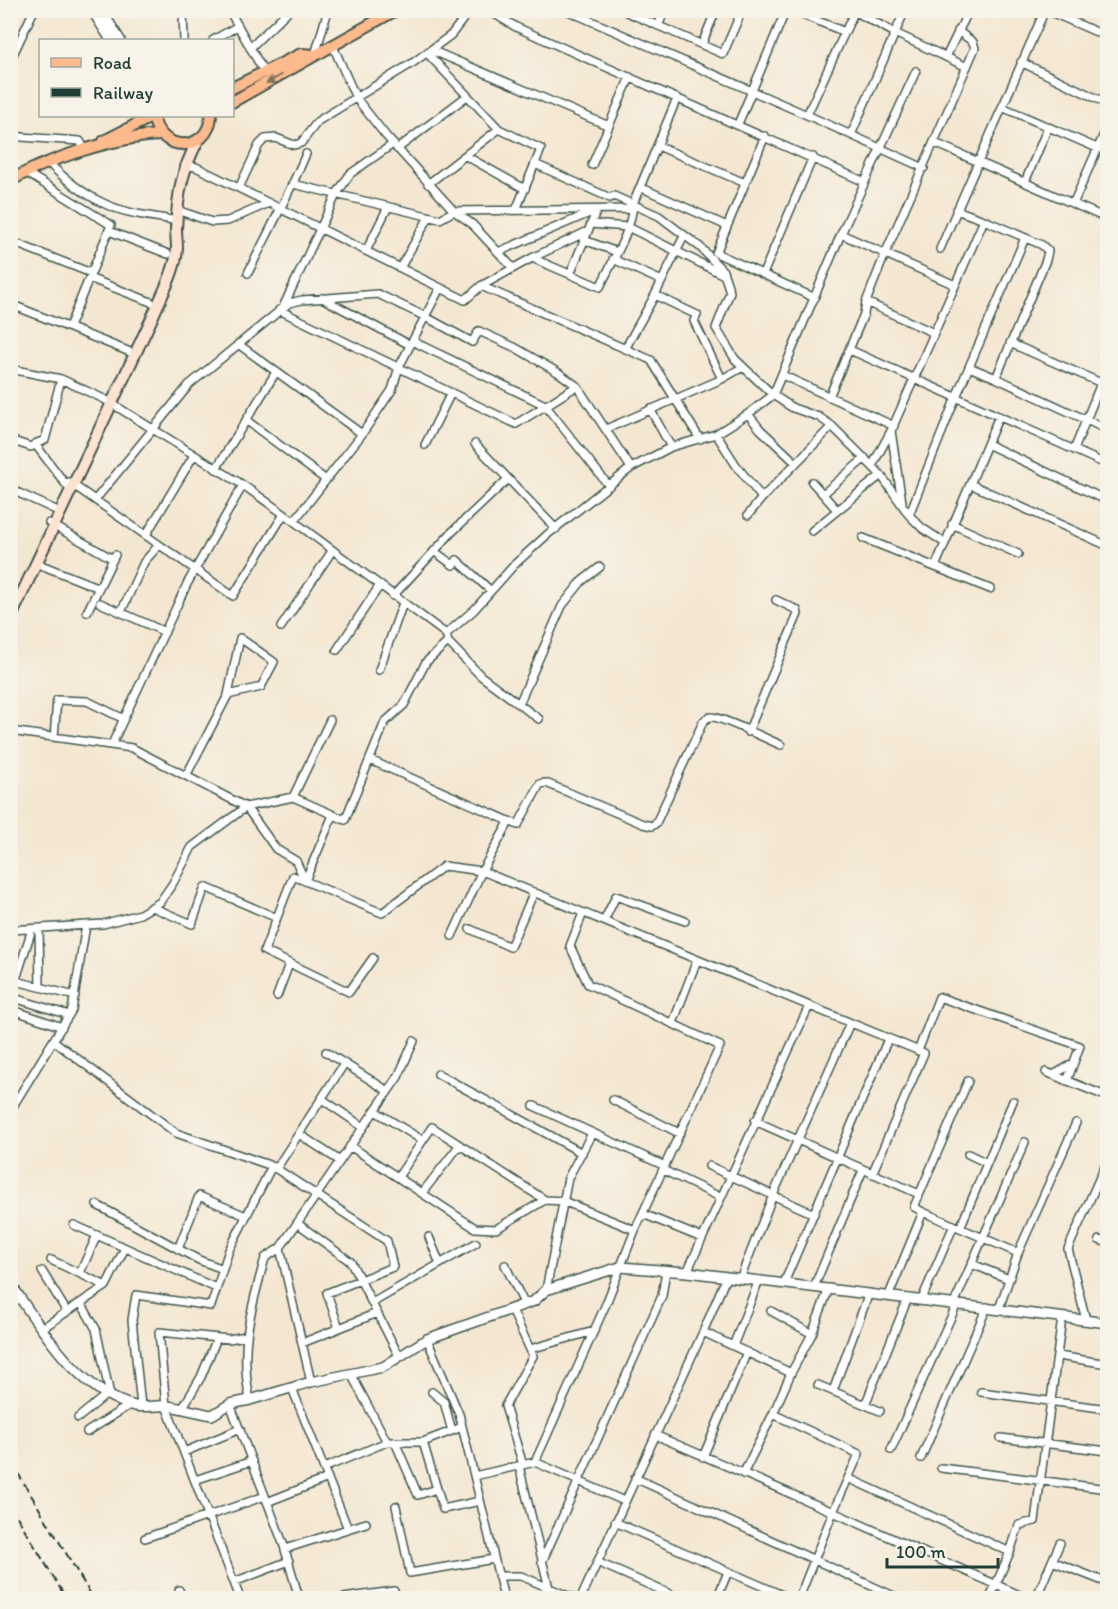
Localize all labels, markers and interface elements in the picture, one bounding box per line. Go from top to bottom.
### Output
legend [39,39,234,117]
text: Road [93,52,132,74]
one-way arrow [265,74,282,84]
text: Railway [93,82,154,104]
scale bar [887,1531,998,1569]
text: 100 m [896,1541,946,1563]

